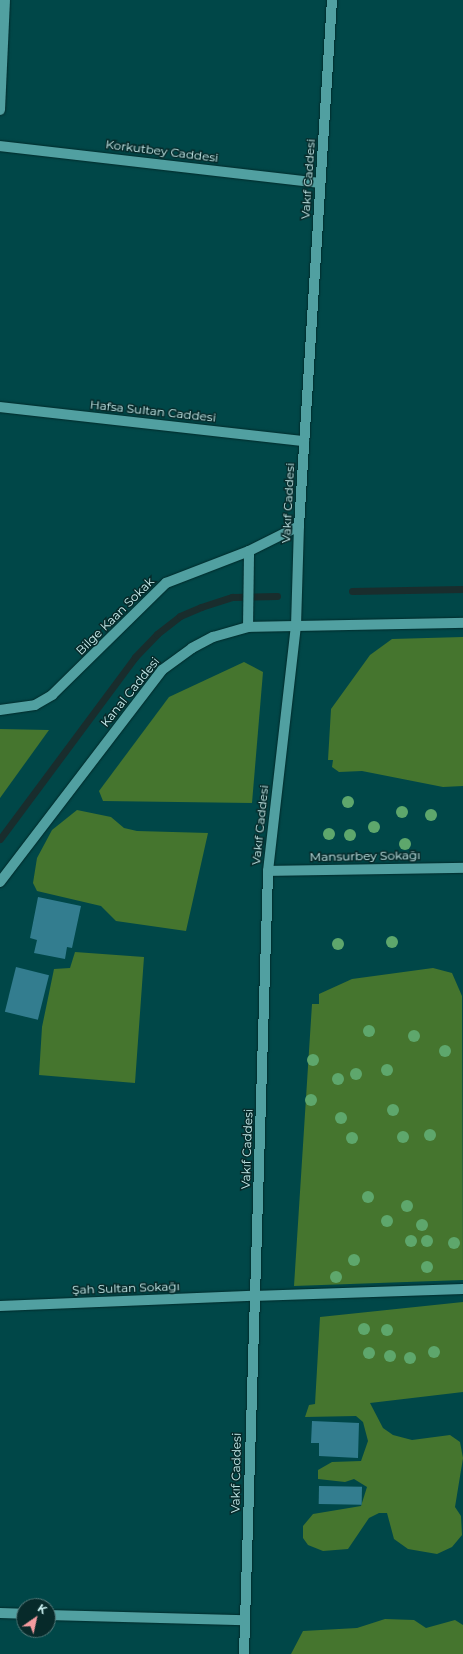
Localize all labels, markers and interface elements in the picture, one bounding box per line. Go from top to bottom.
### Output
street label: Korkutbey Caddesi [105,137,219,165]
street label: Vakıf Caddesi [298,138,318,220]
street label: Hafsa Sultan Caddesi [89,397,217,425]
street label: Vakıf Caddesi [279,462,297,544]
street label: Bilge Kaan Sokak [73,574,157,658]
street label: Kanal Caddesi [98,654,162,730]
street label: Vakıf Caddesi [249,784,271,866]
street label: Mansurbey Sokağı [310,848,420,864]
street label: Vakıf Caddesi [238,1109,256,1189]
street label: Şah Sultan Sokağı [72,1279,180,1297]
street label: Vakıf Caddesi [228,1433,244,1513]
north arrow [16,1598,56,1638]
text: K [35,1601,49,1617]

